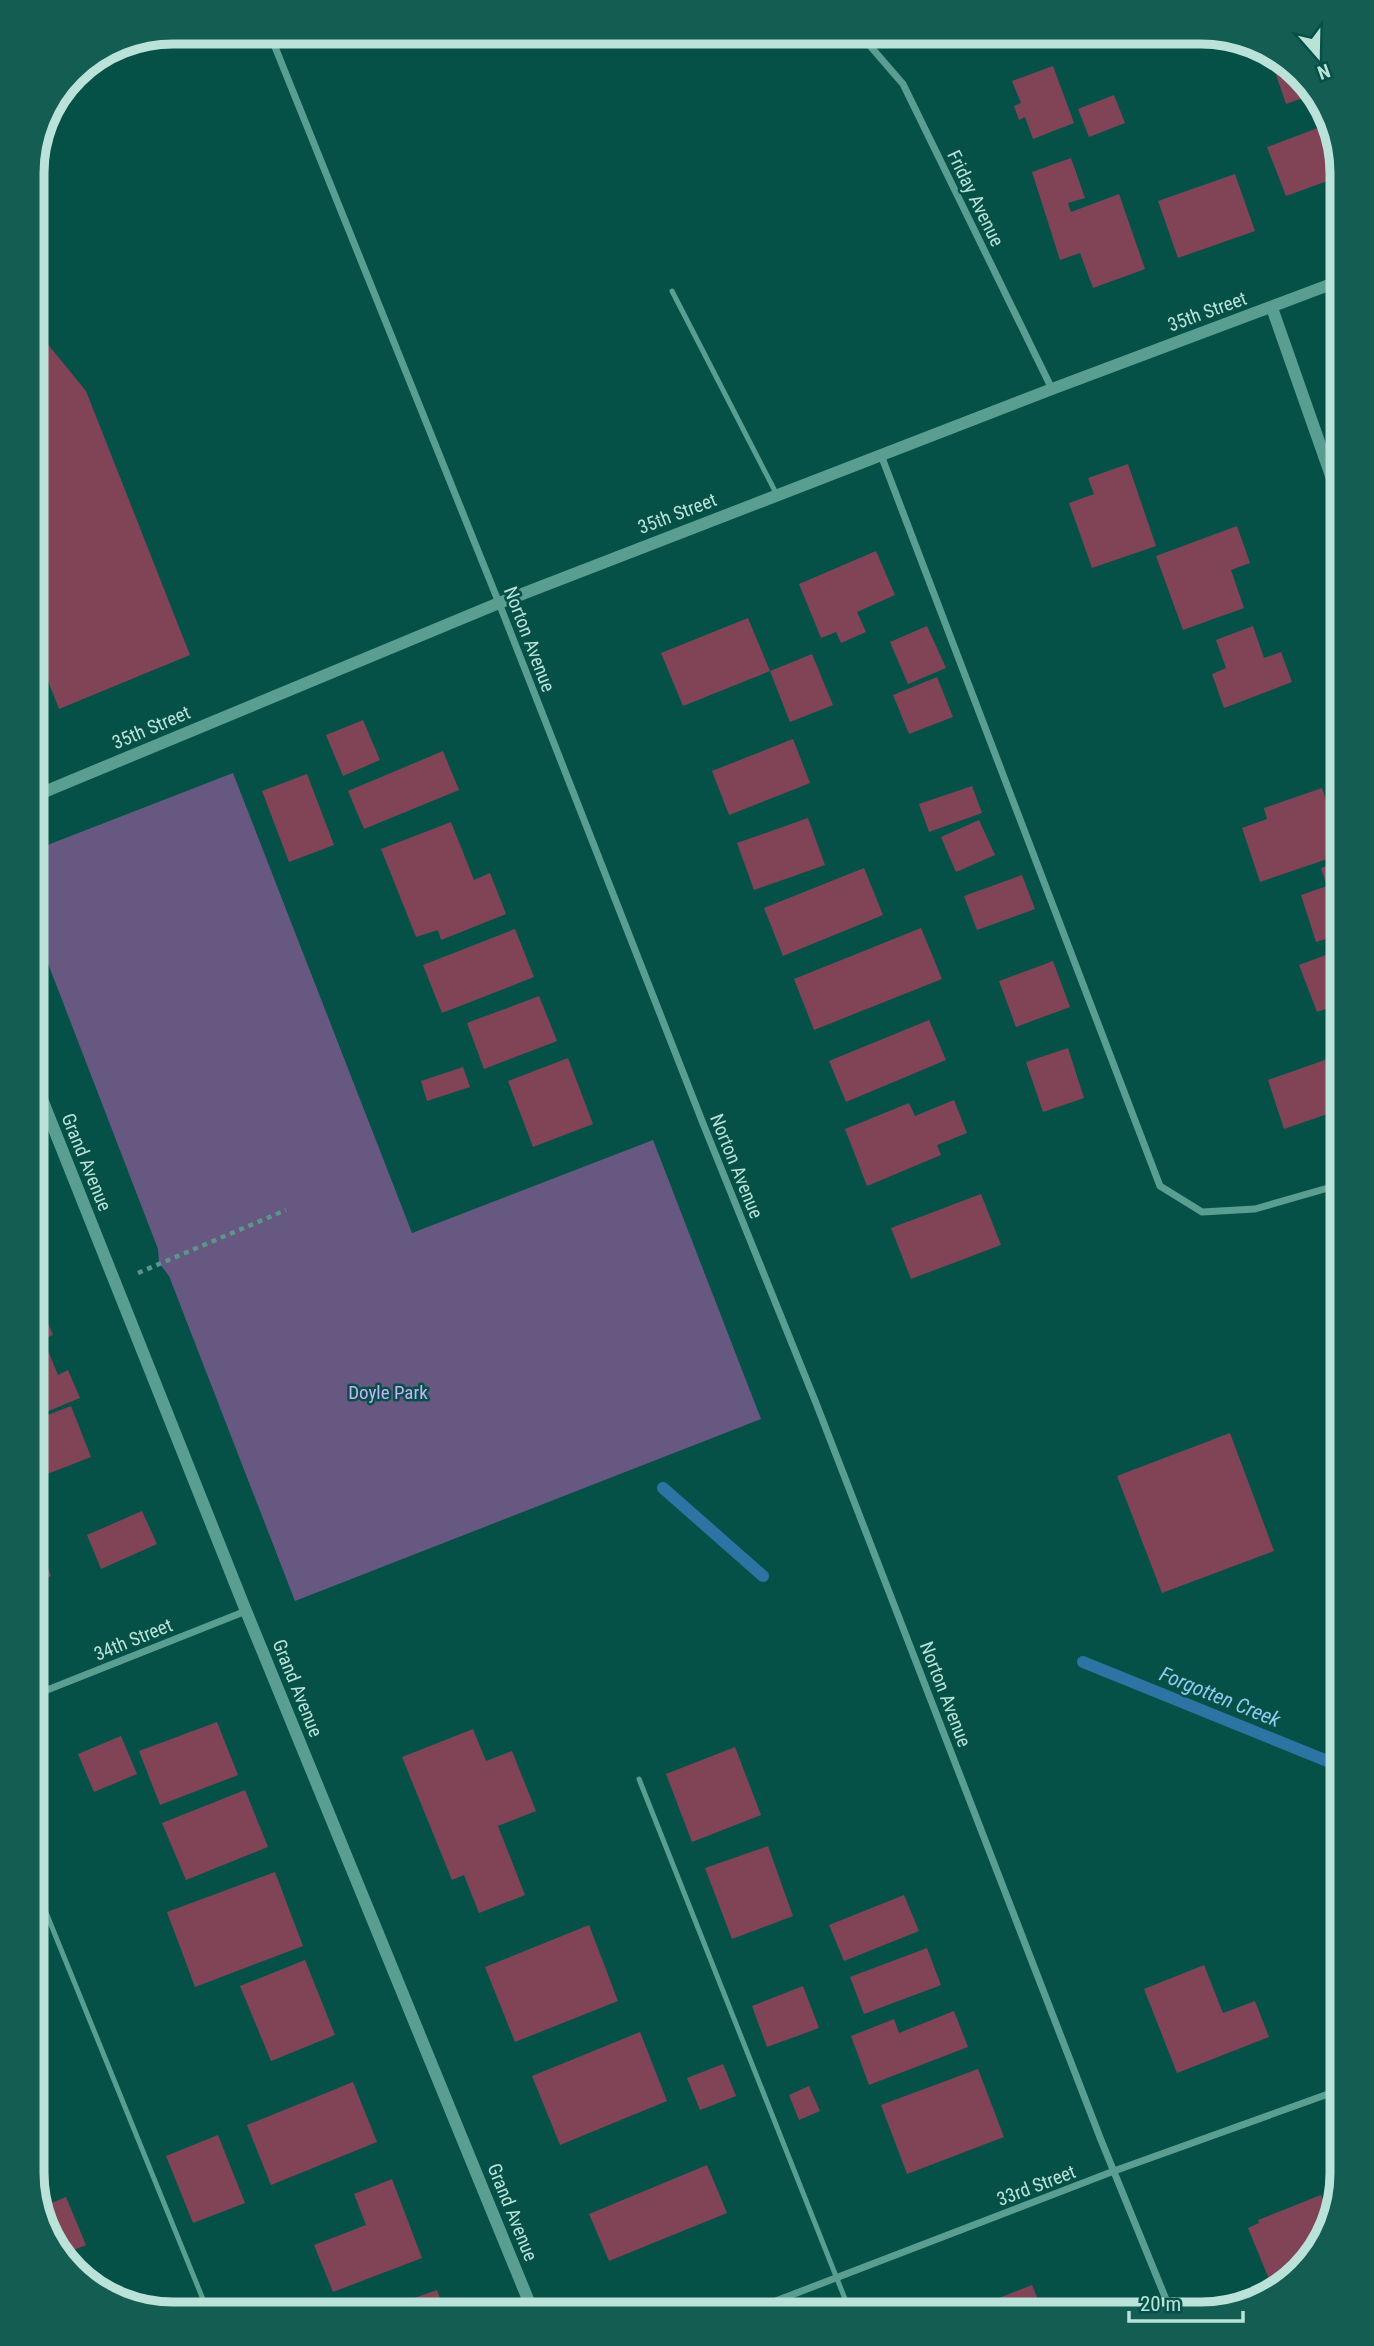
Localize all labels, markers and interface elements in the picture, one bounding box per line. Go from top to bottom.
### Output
north arrow [1283,21,1353,91]
text: N [1314,59,1333,84]
street label: Friday Avenue [942,146,1009,250]
street label: 35th Street [1164,287,1250,336]
street label: 35th Street [635,488,720,539]
street label: Norton Avenue [499,583,560,695]
street label: 35th Street [109,701,194,754]
street label: Grand Avenue [56,1110,117,1215]
street label: Norton Avenue [705,1111,768,1222]
park label: Doyle Park [348,1381,428,1404]
street label: 34th Street [91,1613,176,1666]
street label: Grand Avenue [267,1636,328,1741]
street label: Norton Avenue [915,1638,976,1750]
water label: Forgotten Creek [1156,1662,1285,1732]
street label: Grand Avenue [482,2160,543,2265]
street label: 33rd Street [993,2160,1079,2211]
scale bar [1129,2280,1243,2324]
text: 20 m [1140,2292,1181,2316]

